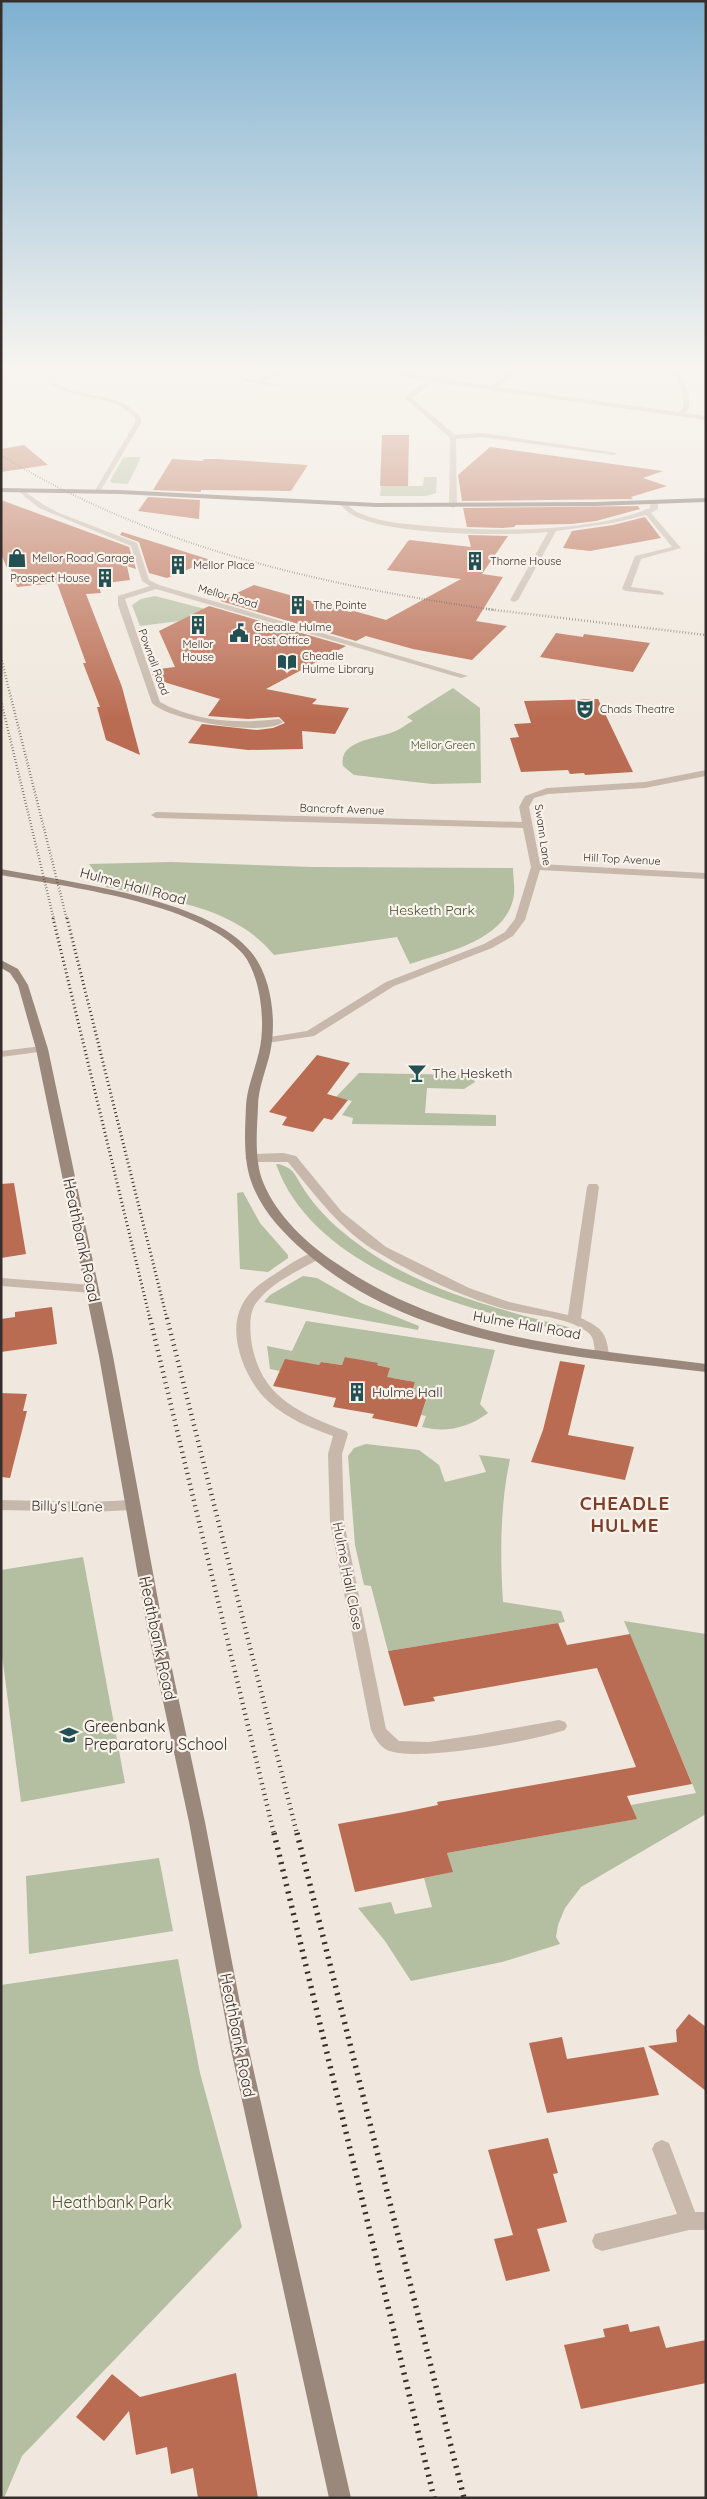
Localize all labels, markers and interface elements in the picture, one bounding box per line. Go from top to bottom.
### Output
shop icon: Mellor Road Garage [6,547,28,569]
building icon: Thorne House [464,550,486,572]
place label: Mellor Road Garage [32,551,135,565]
building icon: Mellor Place [167,554,189,576]
place label: Thorne House [490,554,562,568]
place label: Mellor Place [193,558,255,572]
building icon: Prospect House [94,567,116,589]
place label: Prospect House [10,571,90,585]
street label: Mellor Road [197,581,259,611]
building icon: The Pointe [287,594,309,616]
place label: The Pointe [313,598,367,612]
building icon: Mellor House [187,614,209,636]
place label: Cheadle Hulme Post Office [254,620,332,647]
public building icon: Cheadle Hulme Post Office [228,622,250,644]
street label: Pownall Road [135,627,173,697]
place label: Mellor House [182,637,214,664]
place label: Cheadle Hulme Library [302,649,374,676]
library icon: Cheadle Hulme Library [276,651,298,673]
theatre icon: Chads Theatre [574,698,596,720]
place label: Chads Theatre [600,702,675,716]
park label: Mellor Green [411,738,475,752]
street label: Bancroft Avenue [299,801,385,817]
street label: Swann Lane [532,803,554,867]
street label: Hill Top Avenue [583,850,661,868]
street label: Hulme Hall Road [78,863,188,909]
park label: Hesketh Park [389,901,475,919]
bar icon: The Hesketh [406,1062,428,1084]
place label: The Hesketh [432,1064,513,1082]
street label: Heathbank Road [59,1176,105,1304]
street label: Hulme Hall Road [472,1307,582,1343]
building icon: Hulme Hall [346,1381,368,1403]
place label: Hulme Hall [372,1383,443,1401]
district label: CHEADLE HULME [580,1491,670,1537]
street label: Billy's Lane [31,1496,103,1516]
street label: Hulme Hall Close [329,1520,367,1632]
street label: Heathbank Road [135,1574,181,1702]
place label: Greenbank Preparatory School [84,1716,227,1754]
school or university icon: Greenbank Preparatory School [58,1724,80,1746]
street label: Heathbank Road [216,1971,260,2099]
park label: Heathbank Park [52,2192,172,2212]

